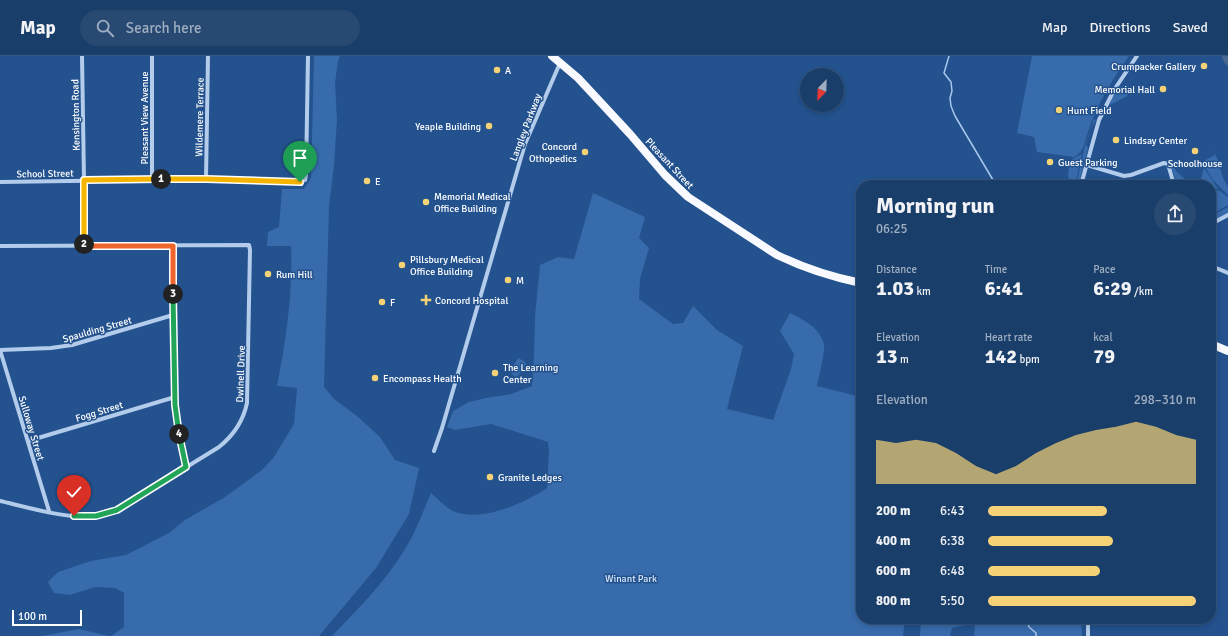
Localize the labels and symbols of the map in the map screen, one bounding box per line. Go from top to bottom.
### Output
place label: Crumpacker Gallery [1111,61,1196,73]
marker: Crumpacker Gallery [1199,61,1209,71]
marker: A [492,65,502,75]
place label: A [505,65,511,77]
north arrow [800,68,844,112]
street label: Pleasant View Avenue [139,71,151,165]
street label: Wildemere Terrace [193,77,207,157]
street label: Kensington Road [69,79,83,151]
place label: Memorial Hall [1094,84,1155,96]
marker: Memorial Hall [1158,84,1168,94]
street label: Langley Parkway [508,92,544,163]
marker: Hunt Field [1054,105,1064,115]
place label: Hunt Field [1067,105,1111,117]
place label: Yeaple Building [415,121,481,133]
marker: Yeaple Building [484,121,494,131]
marker: Lindsay Center [1111,135,1121,145]
place label: Lindsay Center [1124,135,1188,147]
street label: Pleasant Street [643,136,696,192]
pin [283,141,317,182]
place label: Concord Othopedics [529,141,578,165]
marker: Schoolhouse [1190,146,1200,156]
marker: Concord Othopedics [580,147,590,157]
marker: Guest Parking [1045,157,1055,167]
place label: Guest Parking [1058,157,1118,169]
place label: Schoolhouse [1168,158,1222,170]
street label: School Street [16,167,74,180]
pin: 1 [151,169,171,189]
marker: E [362,176,372,186]
place label: E [375,176,381,188]
place label: Memorial Medical Office Building [434,191,511,215]
marker: Memorial Medical Office Building [421,197,431,207]
pin: 2 [74,234,94,254]
place label: Pillsbury Medical Office Building [410,254,484,278]
marker: Pillsbury Medical Office Building [397,260,407,270]
marker: Rum Hill [263,269,273,279]
place label: Rum Hill [276,269,313,281]
marker: M [503,275,513,285]
place label: M [516,275,524,287]
pin: 3 [163,284,183,304]
marker: Concord Hospital [420,294,432,306]
place label: Concord Hospital [435,295,508,307]
marker: F [377,297,387,307]
place label: F [390,297,395,309]
street label: Spaulding Street [61,314,134,346]
street label: Dwinell Drive [234,345,248,403]
place label: The Learning Center [503,362,558,386]
marker: The Learning Center [490,368,500,378]
marker: Encompass Health [370,373,380,383]
place label: Encompass Health [383,373,462,385]
street label: Sulloway Street [16,395,47,462]
street label: Fogg Street [74,399,125,425]
pin: 4 [169,424,189,444]
marker: Granite Ledges [485,472,495,482]
place label: Granite Ledges [498,472,562,484]
pin [57,475,91,516]
park label: Winant Park [605,573,657,585]
scale bar [12,608,82,627]

